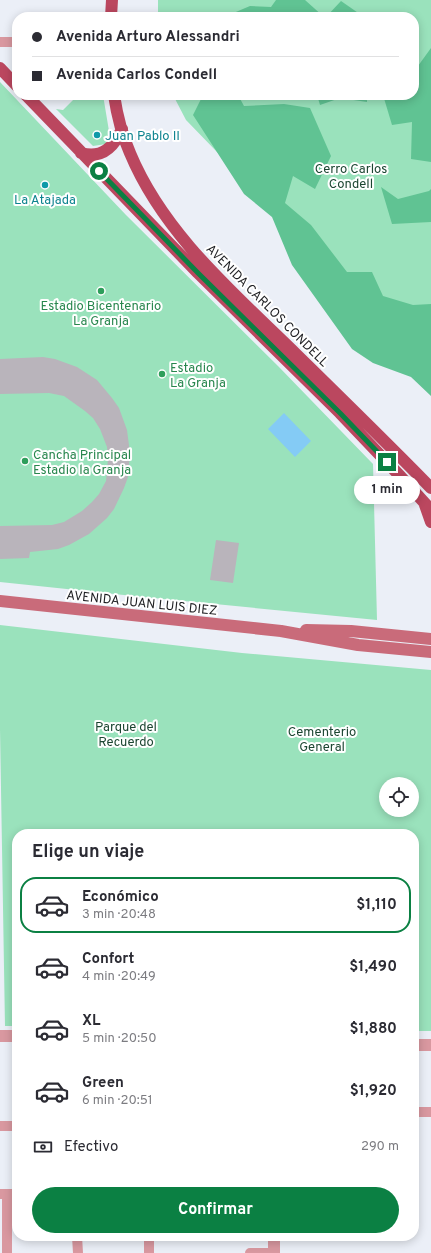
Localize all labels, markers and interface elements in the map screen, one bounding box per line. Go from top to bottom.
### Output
text: Avenida Arturo Alessandri [56,28,240,47]
text: Avenida Carlos Condell [56,66,217,85]
place label: Juan Pablo II [105,129,180,145]
marker: Juan Pablo II [92,130,102,140]
route start [90,162,108,180]
park label: Cerro Carlos Condell [315,162,387,193]
marker: La Atajada [40,180,50,190]
place label: La Atajada [14,193,76,209]
street label: AVENIDA CARLOS CONDELL [202,242,331,371]
marker: Estadio Bicentenario La Granja [96,286,106,296]
place label: Estadio Bicentenario La Granja [41,299,161,330]
place label: Estadio La Granja [170,361,226,392]
marker: Estadio La Granja [157,369,167,379]
place label: Cancha Principal Estadio la Granja [33,448,131,479]
route end [378,453,396,471]
marker: Cancha Principal Estadio la Granja [20,456,30,466]
callout: 1 min [354,476,420,504]
text: 1 min [371,482,403,498]
street label: AVENIDA JUAN LUIS DIEZ [66,588,218,620]
park label: Parque del Recuerdo [95,720,157,751]
park label: Cementerio General [288,725,356,756]
map controls [379,777,419,817]
button: locate [379,777,419,817]
text: Elige un viaje [32,841,144,864]
icon: car [34,887,70,923]
text: Económico [82,888,159,907]
text: $1,110 [356,896,397,915]
text: 3 min · 20:48 [82,907,156,923]
icon: car [34,949,70,985]
text: Confort [82,950,134,969]
text: $1,490 [349,958,397,977]
text: 4 min · 20:49 [82,969,156,985]
icon: car [34,1011,70,1047]
text: XL [82,1012,100,1031]
text: $1,880 [350,1020,397,1039]
text: 5 min · 20:50 [82,1031,157,1047]
icon: car [34,1073,70,1109]
text: Green [82,1074,124,1093]
text: $1,920 [350,1082,397,1101]
text: 6 min · 20:51 [82,1093,153,1109]
icon: cash [32,1136,54,1158]
text: Efectivo [64,1138,118,1157]
text: 290 m [361,1139,399,1155]
button: Confirmar [32,1187,399,1233]

